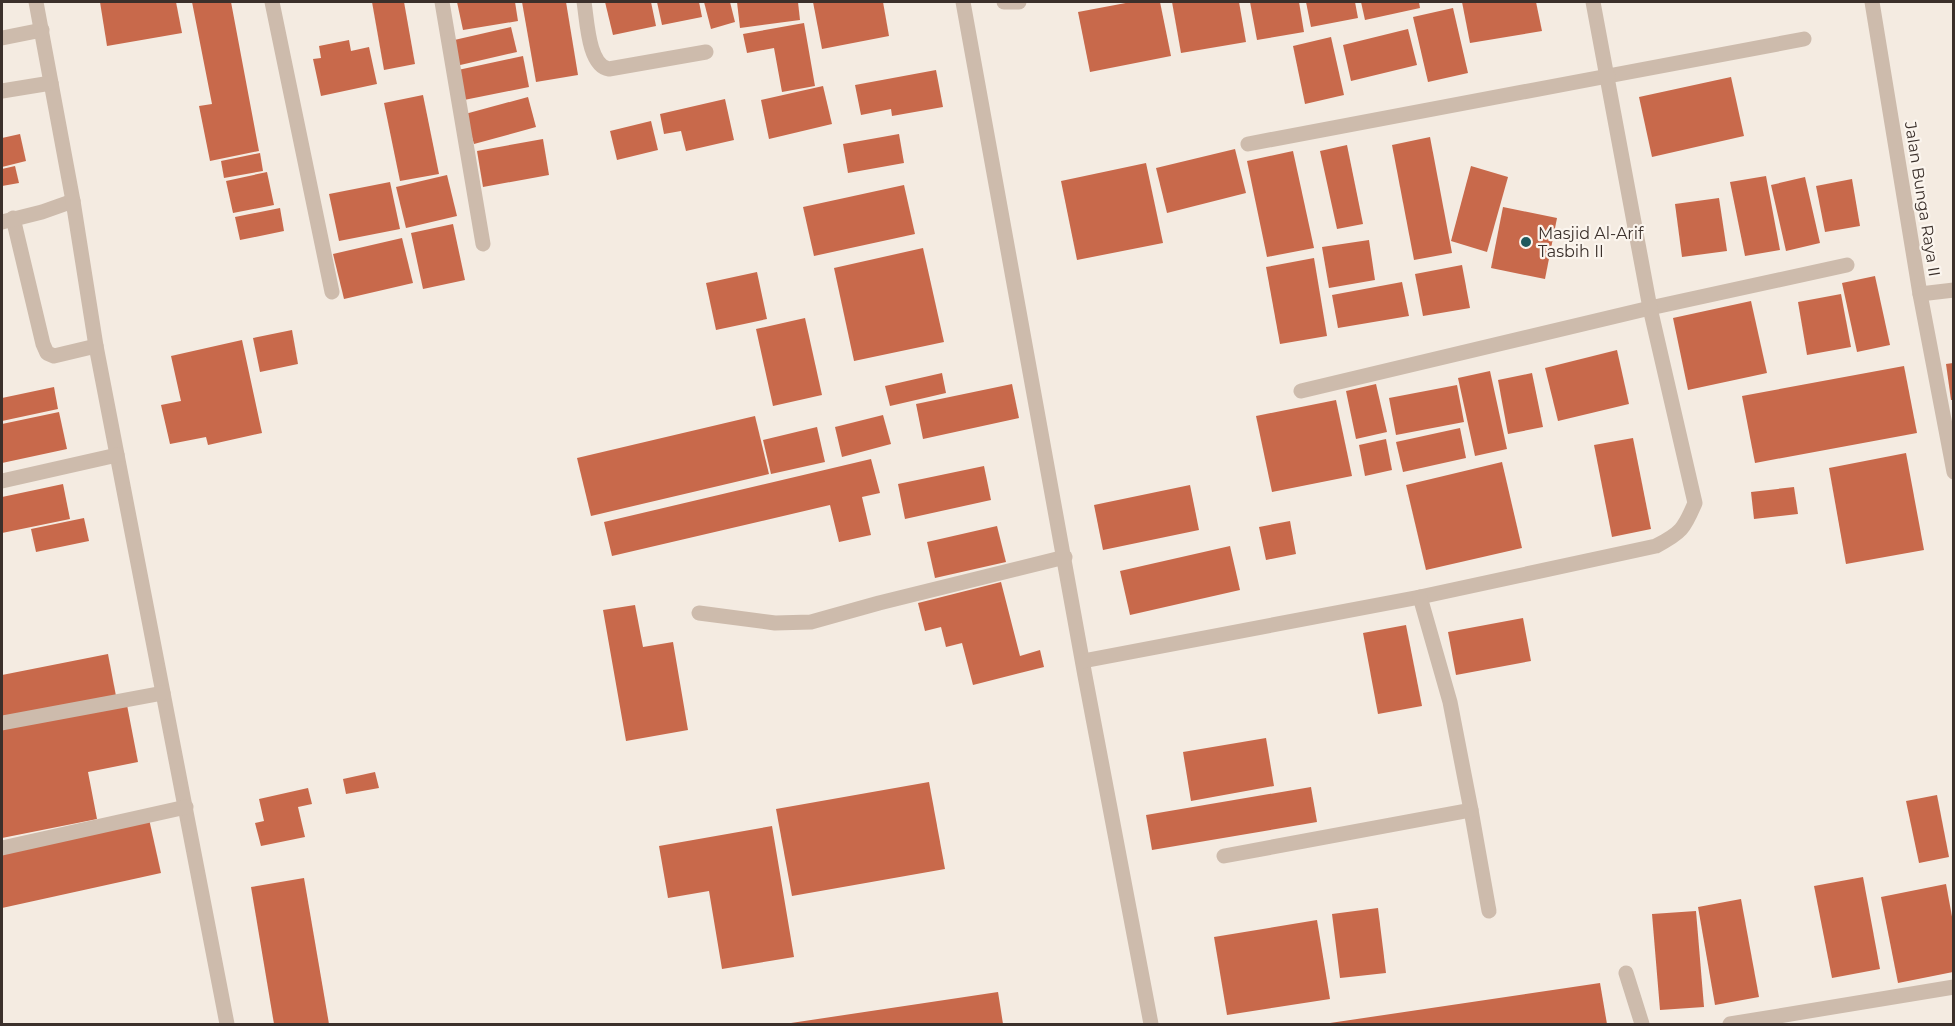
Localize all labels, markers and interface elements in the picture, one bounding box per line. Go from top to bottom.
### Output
street label: Jalan Bunga Raya II [1901,119,1944,278]
place label: Masjid Al-Arif Tasbih II [1538,224,1644,261]
marker: Masjid Al-Arif Tasbih II [1519,235,1533,249]

